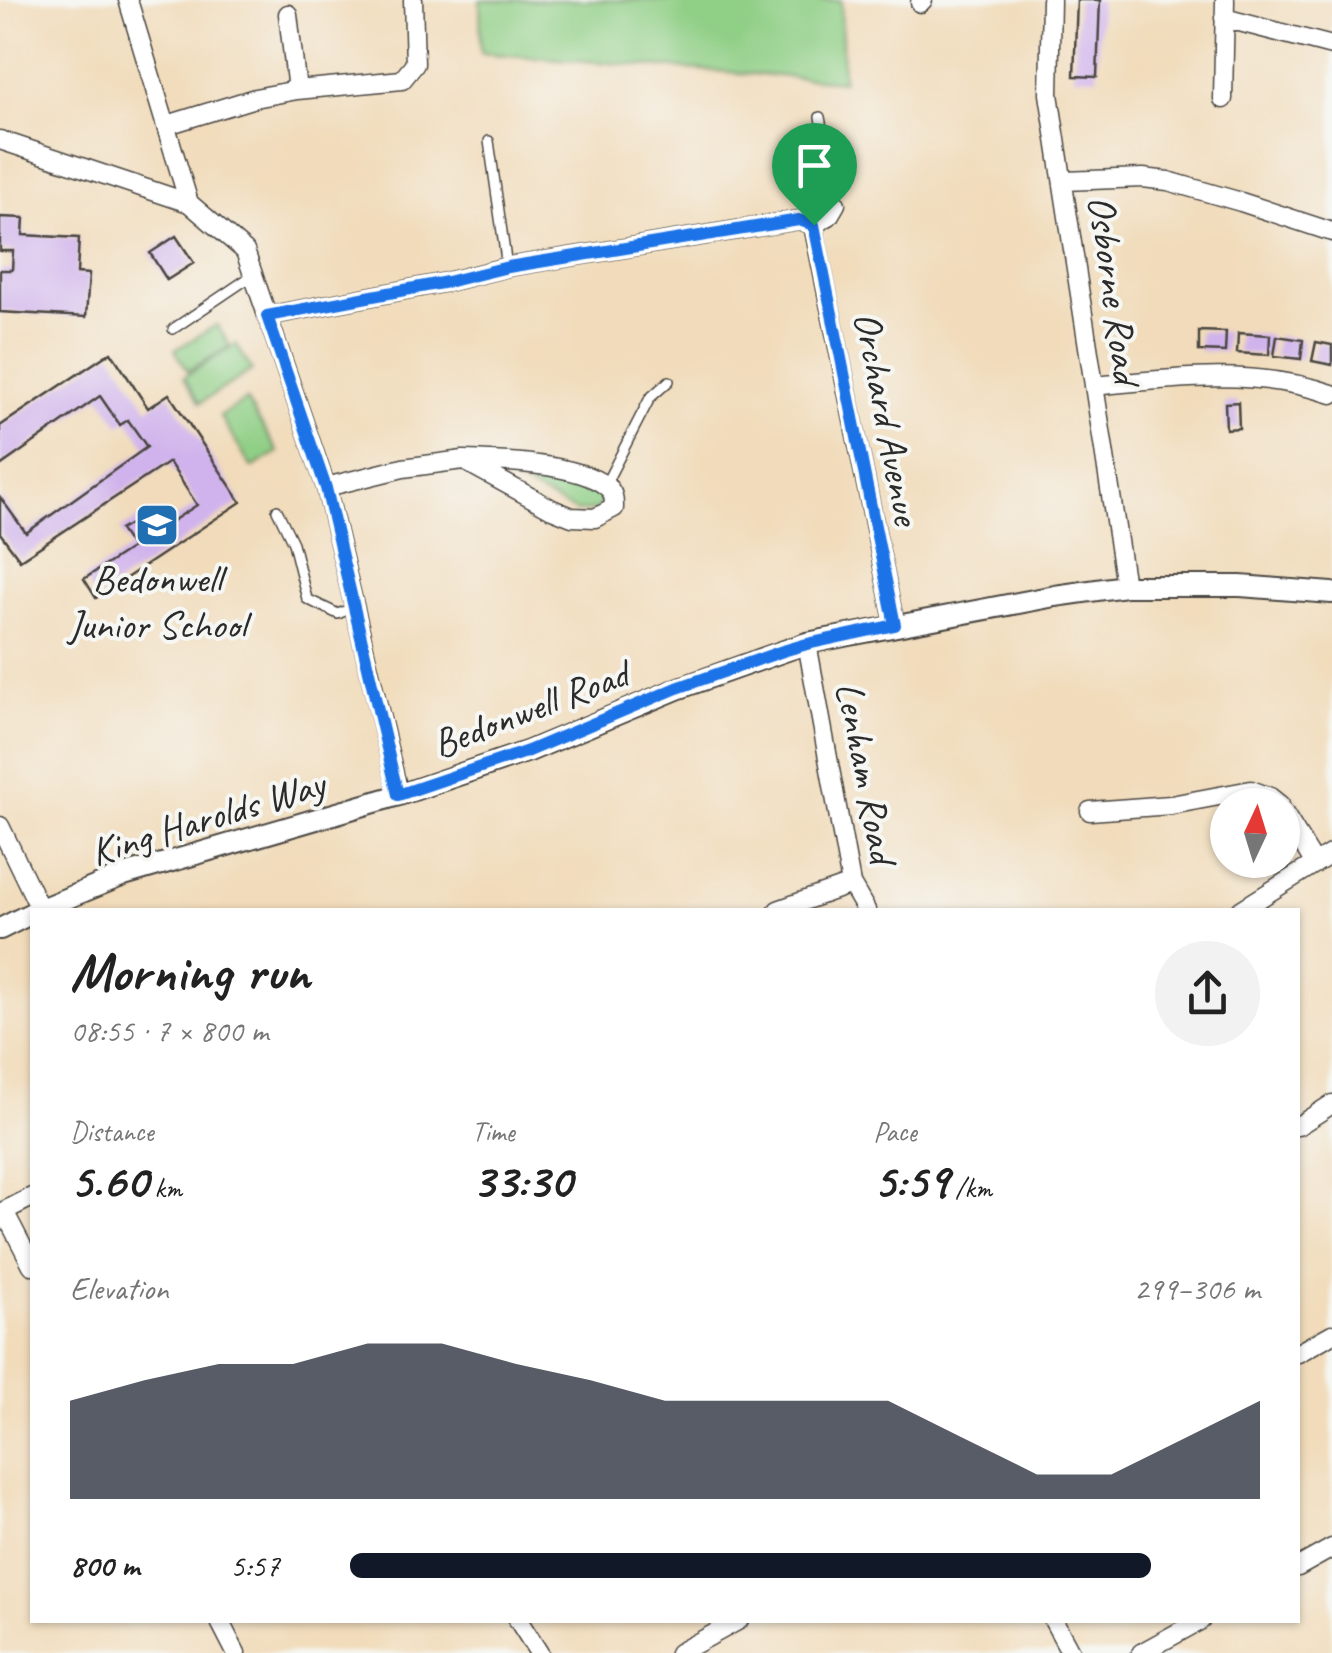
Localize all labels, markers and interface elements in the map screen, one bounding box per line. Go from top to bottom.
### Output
pin [772,123,857,226]
icon: arrive [787,138,842,193]
street label: Osborne Road [1076,192,1153,392]
street label: Orchard Avenue [842,307,933,532]
school or university icon: Bedonwell Junior School [134,502,180,548]
place label: Bedonwell Junior School [66,554,252,650]
street label: Bedonwell Road [425,647,640,769]
street label: Lenham Road [824,678,909,873]
street label: King Harolds Way [84,758,333,877]
north arrow [1210,788,1300,878]
map controls [1210,788,1300,878]
text: Morning run [70,937,310,1007]
button: share [1155,941,1260,1046]
text: 08:55 · 7 × 800 m [70,1010,268,1051]
text: Distance [70,1114,154,1149]
text: Time [472,1114,515,1149]
text: Pace [873,1114,916,1149]
text: 5.60 [70,1149,148,1212]
text: 33:30 [472,1149,572,1212]
text: 5:59 [873,1149,949,1212]
text: km [148,1170,182,1205]
text: /km [949,1170,992,1205]
text: Elevation [70,1268,168,1309]
text: 299–306 m [1134,1268,1260,1309]
text: 800 m [70,1545,139,1586]
text: 5:57 [230,1545,280,1586]

